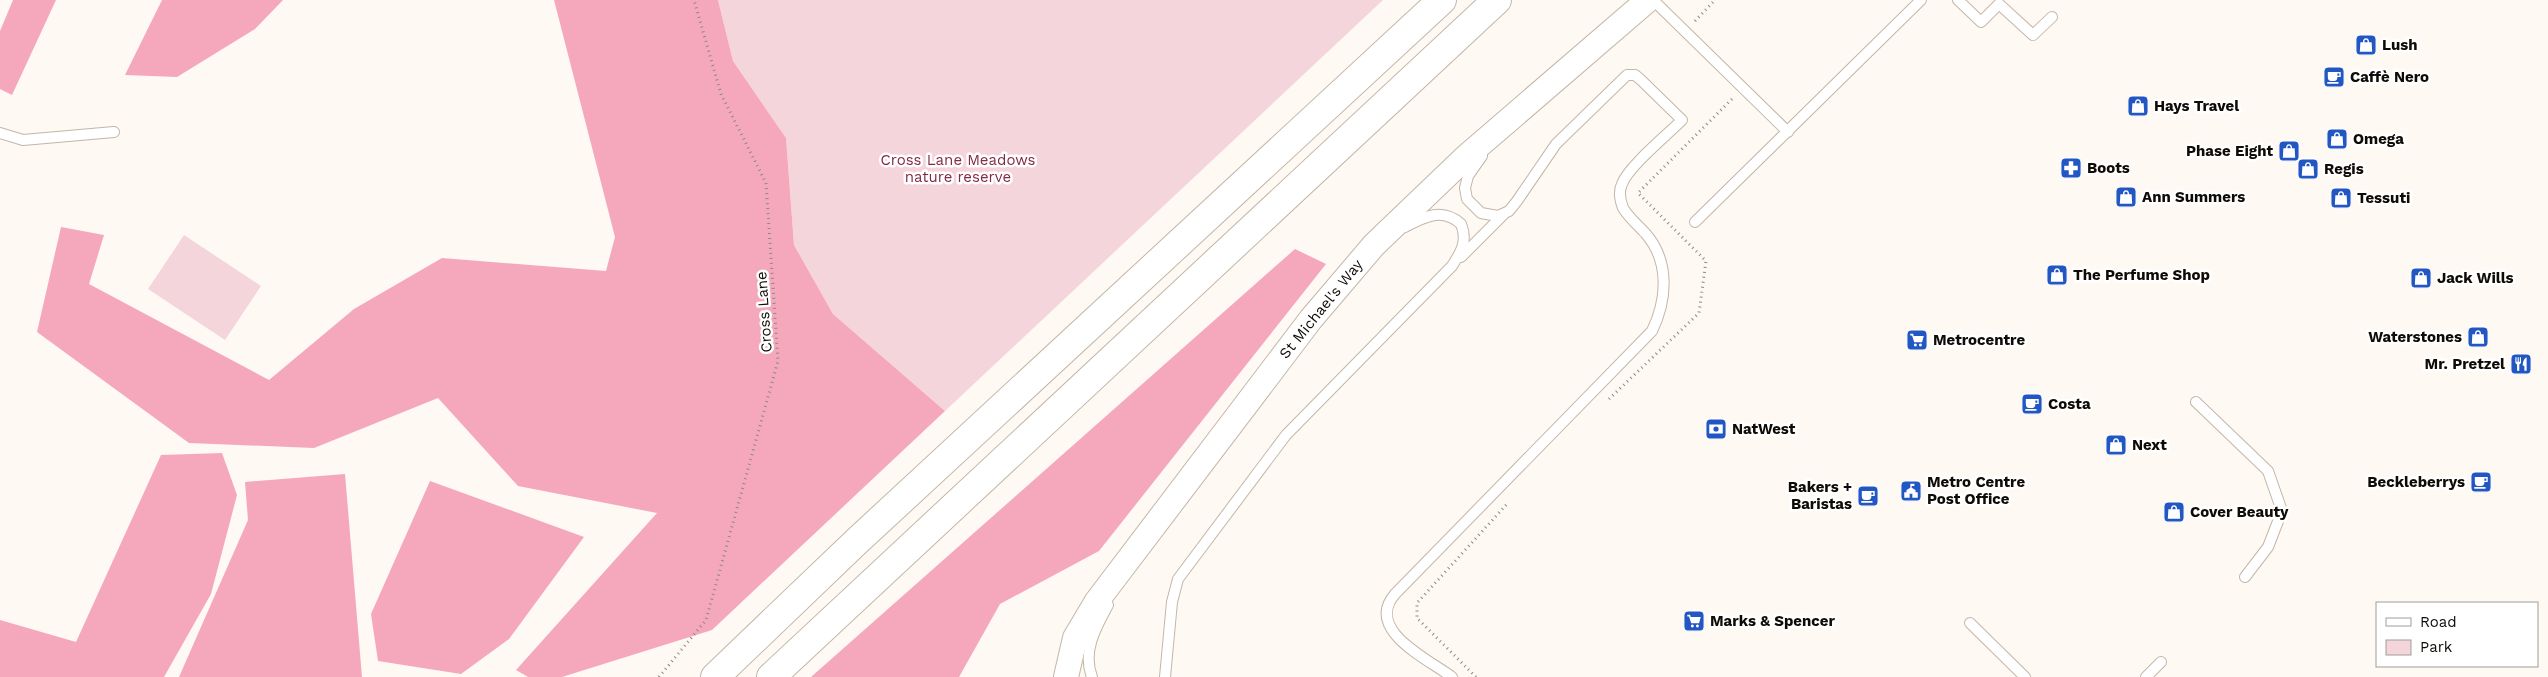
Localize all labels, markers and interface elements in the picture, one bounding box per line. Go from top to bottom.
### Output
shop icon: Lush [2354,33,2378,57]
place label: Lush [2382,36,2418,54]
cafe icon: Caffè Nero [2322,65,2346,89]
place label: Caffè Nero [2350,68,2429,86]
shop icon: Hays Travel [2126,94,2150,118]
place label: Hays Travel [2154,97,2239,115]
shop icon: Omega [2325,127,2349,151]
place label: Omega [2353,130,2404,148]
shop icon: Phase Eight [2277,139,2301,163]
place label: Phase Eight [2186,142,2273,160]
park label: Cross Lane Meadows nature reserve [881,151,1036,186]
pharmacy icon: Boots [2059,156,2083,180]
shop icon: Regis [2296,157,2320,181]
place label: Boots [2087,159,2130,177]
place label: Regis [2324,160,2364,178]
shop icon: Ann Summers [2114,185,2138,209]
shop icon: Tessuti [2329,186,2353,210]
place label: Ann Summers [2142,188,2245,206]
place label: Tessuti [2357,189,2410,207]
street label: St Michael's Way [1275,256,1367,362]
shop icon: The Perfume Shop [2045,263,2069,287]
place label: The Perfume Shop [2073,266,2210,284]
shop icon: Jack Wills [2409,266,2433,290]
place label: Jack Wills [2437,269,2514,287]
street label: Cross Lane [752,271,776,353]
shop icon: Waterstones [2466,325,2490,349]
supermarket icon: Metrocentre [1905,328,1929,352]
place label: Waterstones [2368,328,2462,346]
place label: Metrocentre [1933,331,2025,349]
restaurant icon: Mr. Pretzel [2509,352,2533,376]
place label: Mr. Pretzel [2425,355,2505,373]
cafe icon: Costa [2020,392,2044,416]
place label: Costa [2048,395,2091,413]
bank icon: NatWest [1704,417,1728,441]
place label: NatWest [1732,420,1796,438]
shop icon: Next [2104,433,2128,457]
place label: Next [2132,436,2167,454]
cafe icon: Beckleberrys [2469,470,2493,494]
place label: Metro Centre Post Office [1927,473,2025,508]
place label: Beckleberrys [2367,473,2465,491]
place label: Bakers + Baristas [1788,478,1852,513]
public building icon: Metro Centre Post Office [1899,479,1923,503]
cafe icon: Bakers + Baristas [1856,484,1880,508]
shop icon: Cover Beauty [2162,500,2186,524]
place label: Cover Beauty [2190,503,2289,521]
legend [2376,602,2538,667]
supermarket icon: Marks & Spencer [1682,609,1706,633]
place label: Marks & Spencer [1710,612,1836,630]
text: Road [2420,613,2457,631]
text: Park [2420,638,2453,656]

